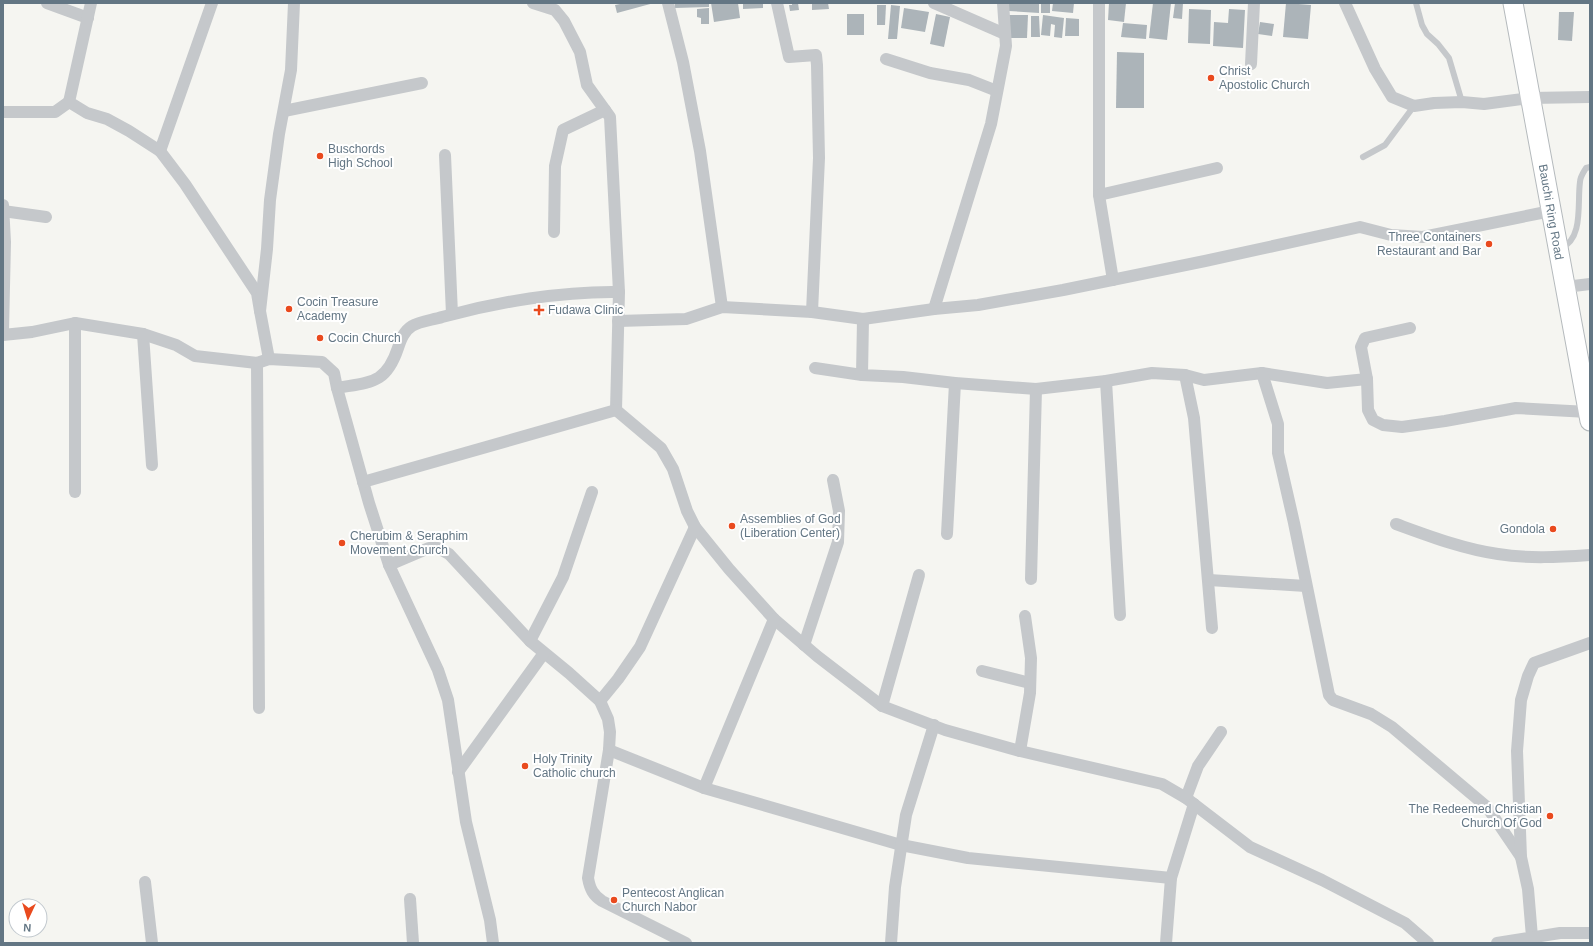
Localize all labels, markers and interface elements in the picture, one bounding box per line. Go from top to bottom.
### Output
place label: Christ Apostolic Church [1219,64,1310,92]
marker: Christ Apostolic Church [1206,73,1216,83]
place label: Buschords High School [328,142,393,170]
marker: Buschords High School [315,151,325,161]
street label: Bauchi Ring Road [1536,163,1566,261]
place label: Three Containers Restaurant and Bar [1377,230,1481,258]
marker: Three Containers Restaurant and Bar [1484,239,1494,249]
place label: Cocin Treasure Academy [297,295,379,323]
place label: Fudawa Clinic [548,303,623,317]
marker: Cocin Treasure Academy [284,304,294,314]
marker: Fudawa Clinic [533,304,545,316]
place label: Cocin Church [328,331,401,345]
marker: Cocin Church [315,333,325,343]
place label: Assemblies of God (Liberation Center) [740,512,841,540]
marker: Assemblies of God (Liberation Center) [727,521,737,531]
place label: Gondola [1500,522,1545,536]
marker: Gondola [1548,524,1558,534]
place label: Cherubim & Seraphim Movement Church [350,529,468,557]
marker: Cherubim & Seraphim Movement Church [337,538,347,548]
place label: Holy Trinity Catholic church [533,752,616,780]
marker: Holy Trinity Catholic church [520,761,530,771]
place label: The Redeemed Christian Church Of God [1409,802,1542,830]
marker: The Redeemed Christian Church Of God [1545,811,1555,821]
place label: Pentecost Anglican Church Nabor [622,886,724,914]
marker: Pentecost Anglican Church Nabor [609,895,619,905]
north arrow [8,898,48,938]
text: N [23,922,32,934]

